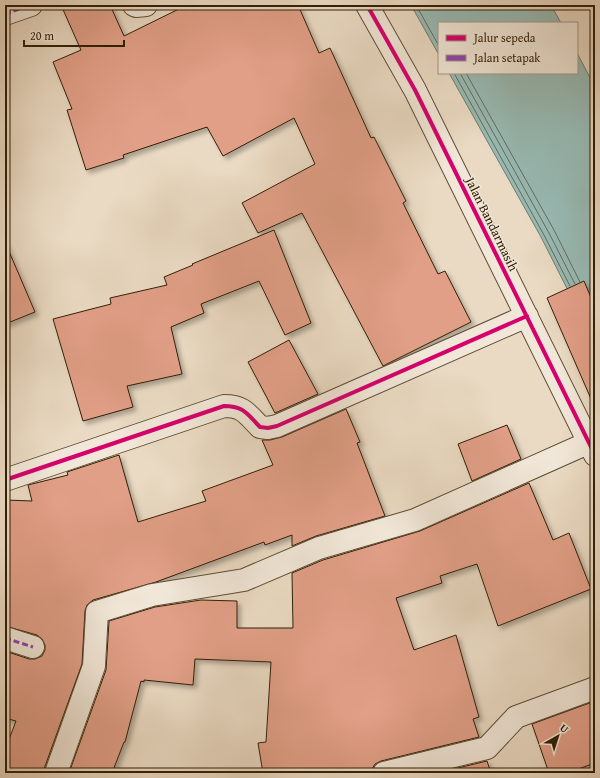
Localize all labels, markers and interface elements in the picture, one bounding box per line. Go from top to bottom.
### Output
scale bar [24,22,124,48]
legend [438,22,578,74]
text: 20 m [30,27,54,44]
text: Jalur sepeda [472,29,536,46]
text: Jalan setapak [472,49,541,66]
street label: Jalan Bandarmasih [460,172,523,275]
north arrow [538,716,578,756]
text: U [556,720,573,737]

